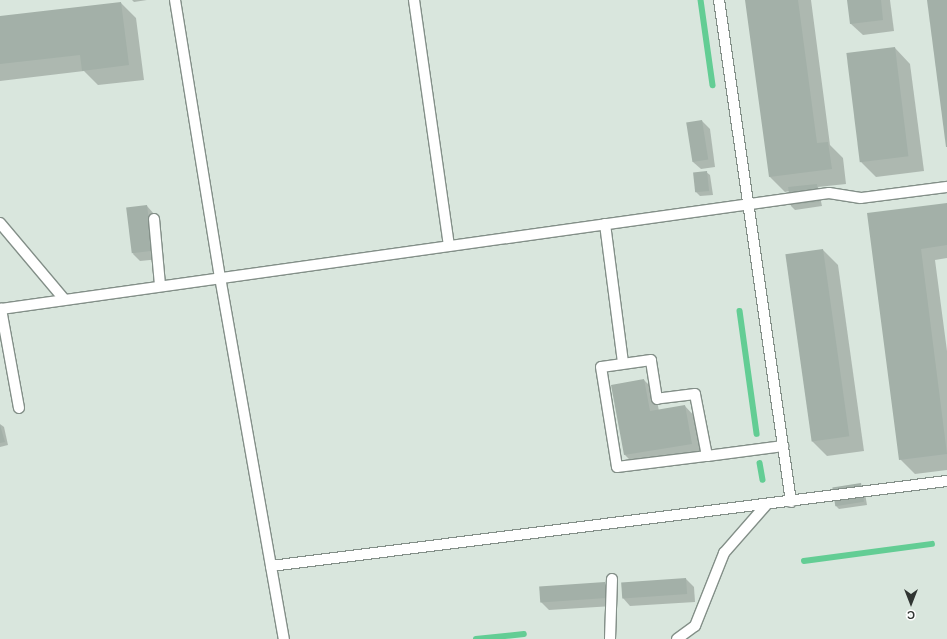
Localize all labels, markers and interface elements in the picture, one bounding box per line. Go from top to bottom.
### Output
north arrow [891,583,931,623]
text: С [907,609,915,621]

